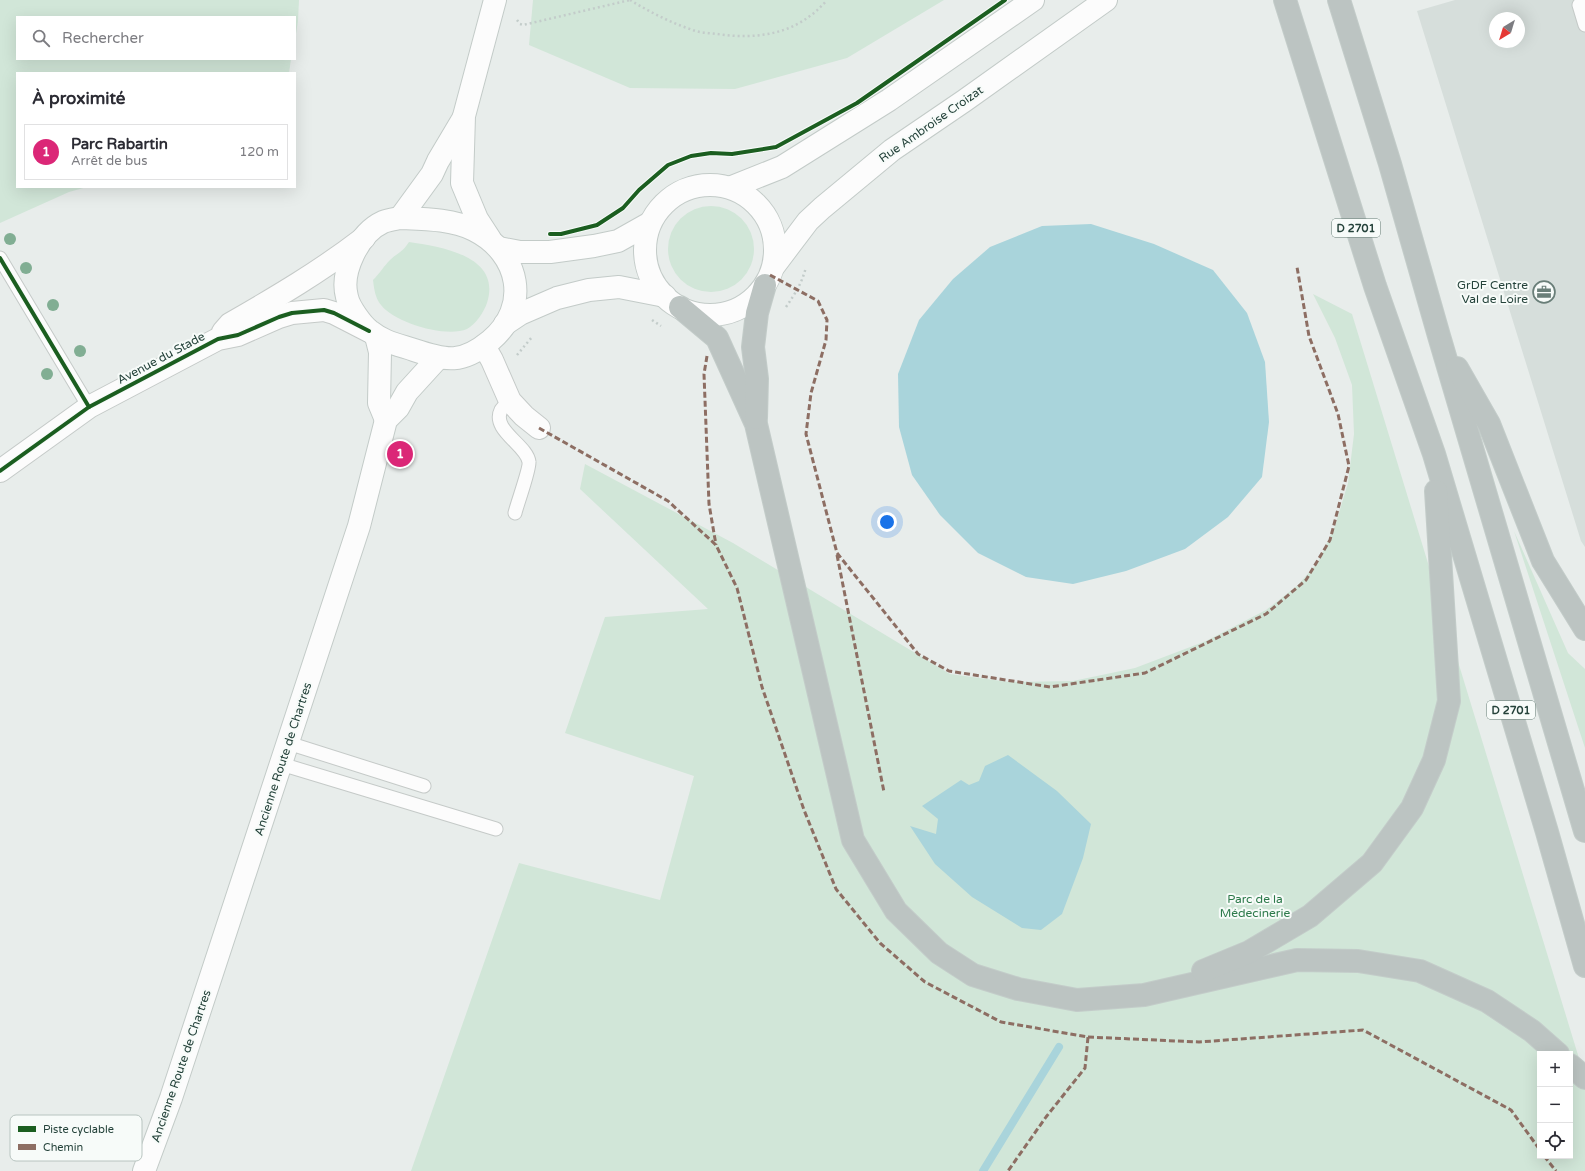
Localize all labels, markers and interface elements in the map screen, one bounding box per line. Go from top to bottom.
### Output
north arrow [1489,12,1525,48]
search box [16,16,296,60]
icon: search [30,27,52,49]
text: Rechercher [62,29,144,47]
street label: Rue Ambroise Croizat [876,83,986,165]
text: À proximité [32,88,125,109]
text: Parc Rabartin [71,135,168,153]
text: 1 [42,144,50,160]
text: 120 m [239,144,279,160]
text: Arrêt de bus [71,153,147,169]
road number: D 2701 [1332,219,1380,237]
place label: GrDF Centre Val de Loire [1457,278,1528,306]
office icon: GrDF Centre Val de Loire [1531,279,1557,305]
street label: Avenue du Stade [115,329,207,387]
pin: 1 [387,439,413,469]
your location [877,512,897,532]
street label: Ancienne Route de Chartres [252,680,315,837]
road number: D 2701 [1487,701,1535,719]
park label: Parc de la Médecinerie [1220,892,1290,920]
street label: Ancienne Route de Chartres [148,988,214,1144]
map controls [1537,1051,1573,1159]
button: + [1537,1051,1573,1087]
button: − [1537,1087,1573,1123]
legend [10,1115,142,1161]
text: Piste cyclable [43,1123,114,1136]
button: locate [1537,1123,1573,1159]
text: Chemin [43,1141,83,1154]

